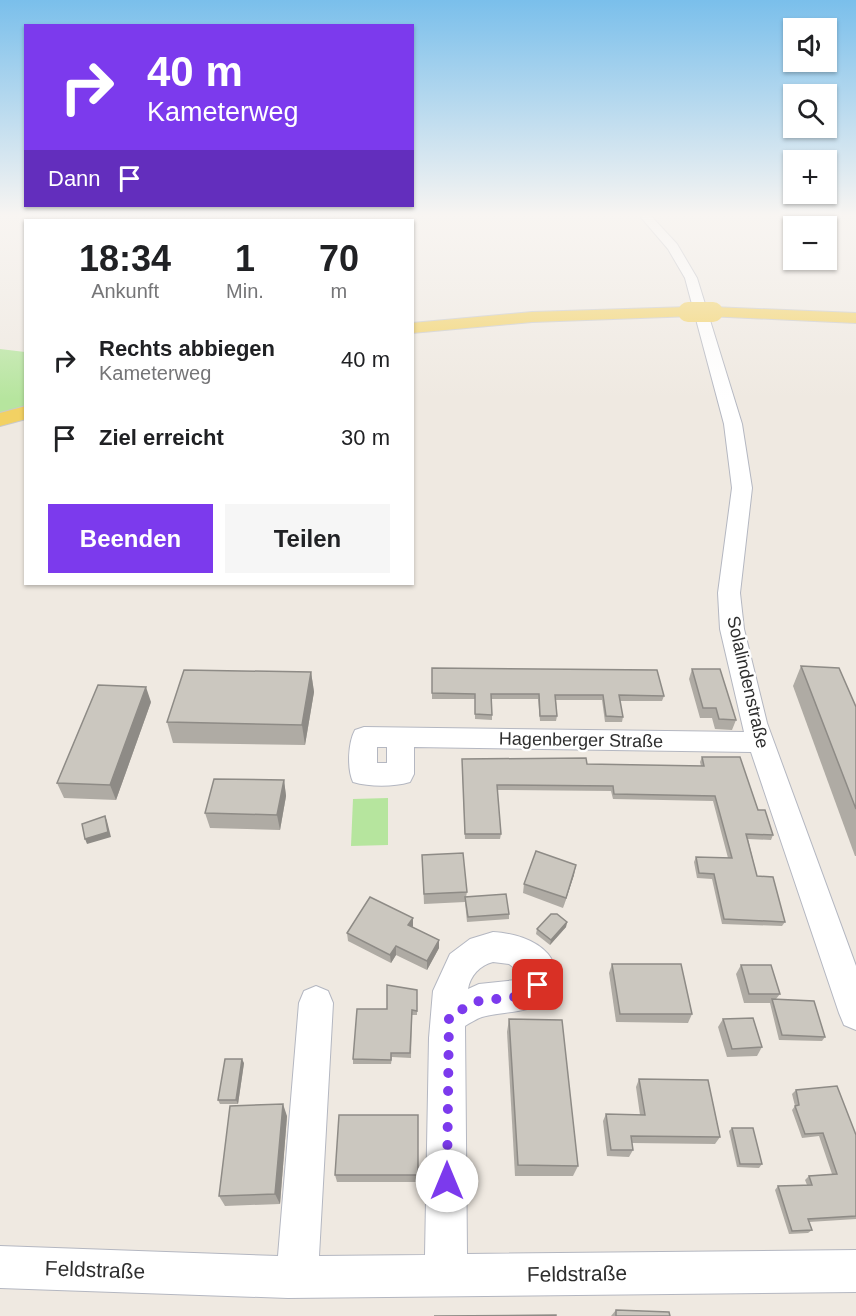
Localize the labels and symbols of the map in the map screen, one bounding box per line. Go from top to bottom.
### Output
street label: Solalindenstraße [723,614,773,750]
street label: Hagenberger Straße [499,729,663,751]
pin [512,959,563,1010]
position arrow [415,1149,479,1213]
street label: Feldstraße [44,1256,146,1283]
street label: Feldstraße [527,1261,627,1286]

